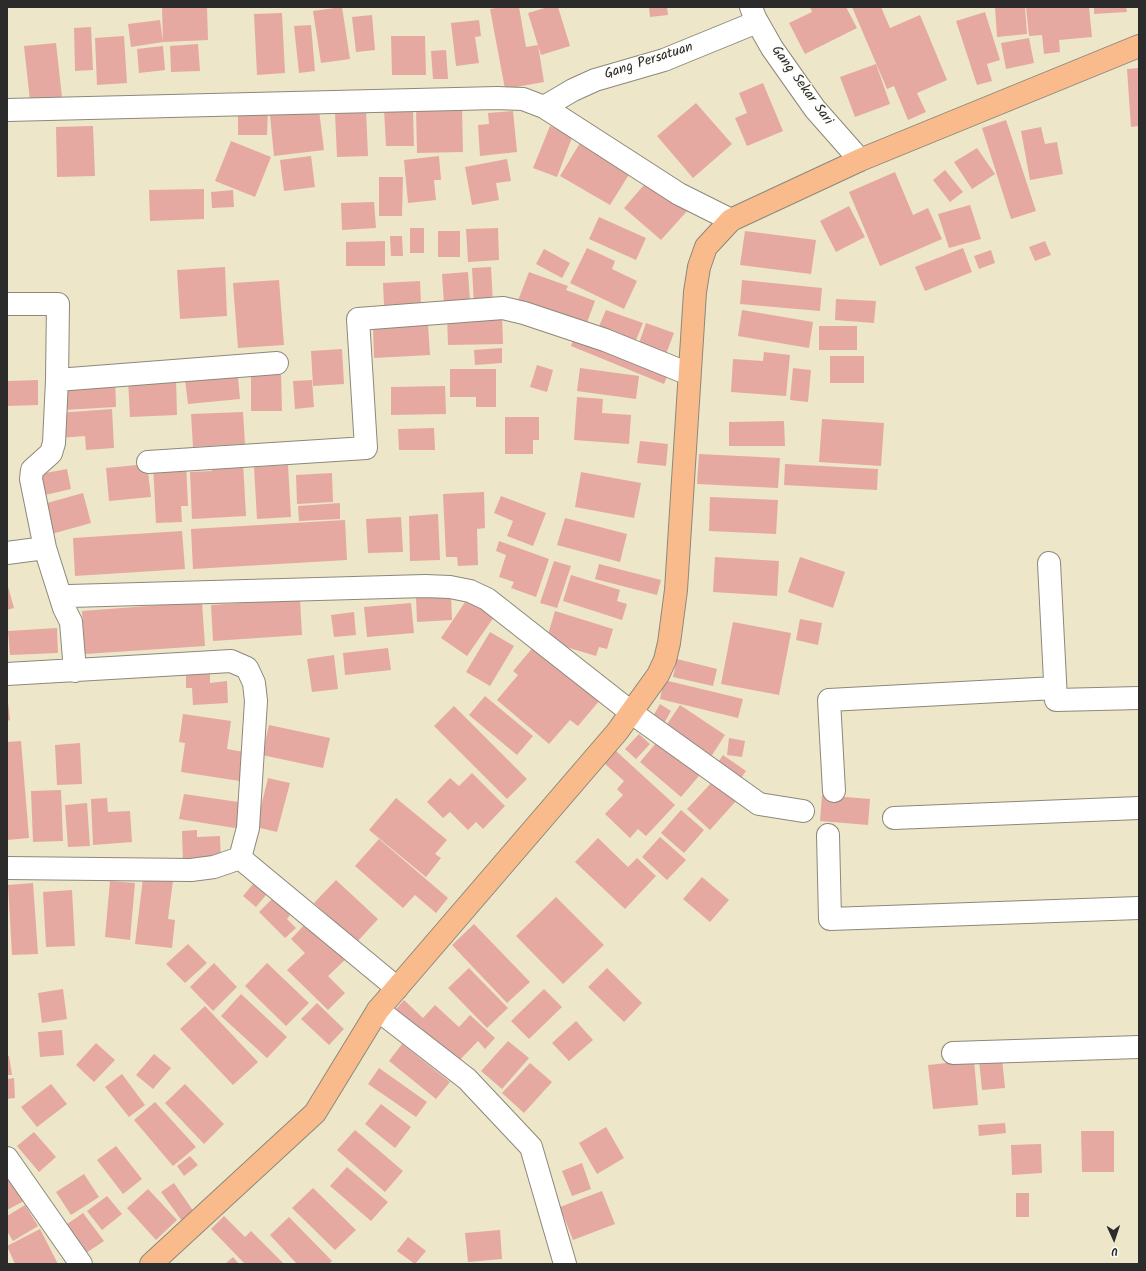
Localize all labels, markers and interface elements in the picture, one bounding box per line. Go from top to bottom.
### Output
street label: Gang Persatuan [603,40,695,84]
street label: Gang Sekar Sari [767,43,835,129]
north arrow [1094,1219,1134,1259]
text: U [1111,1242,1118,1260]

